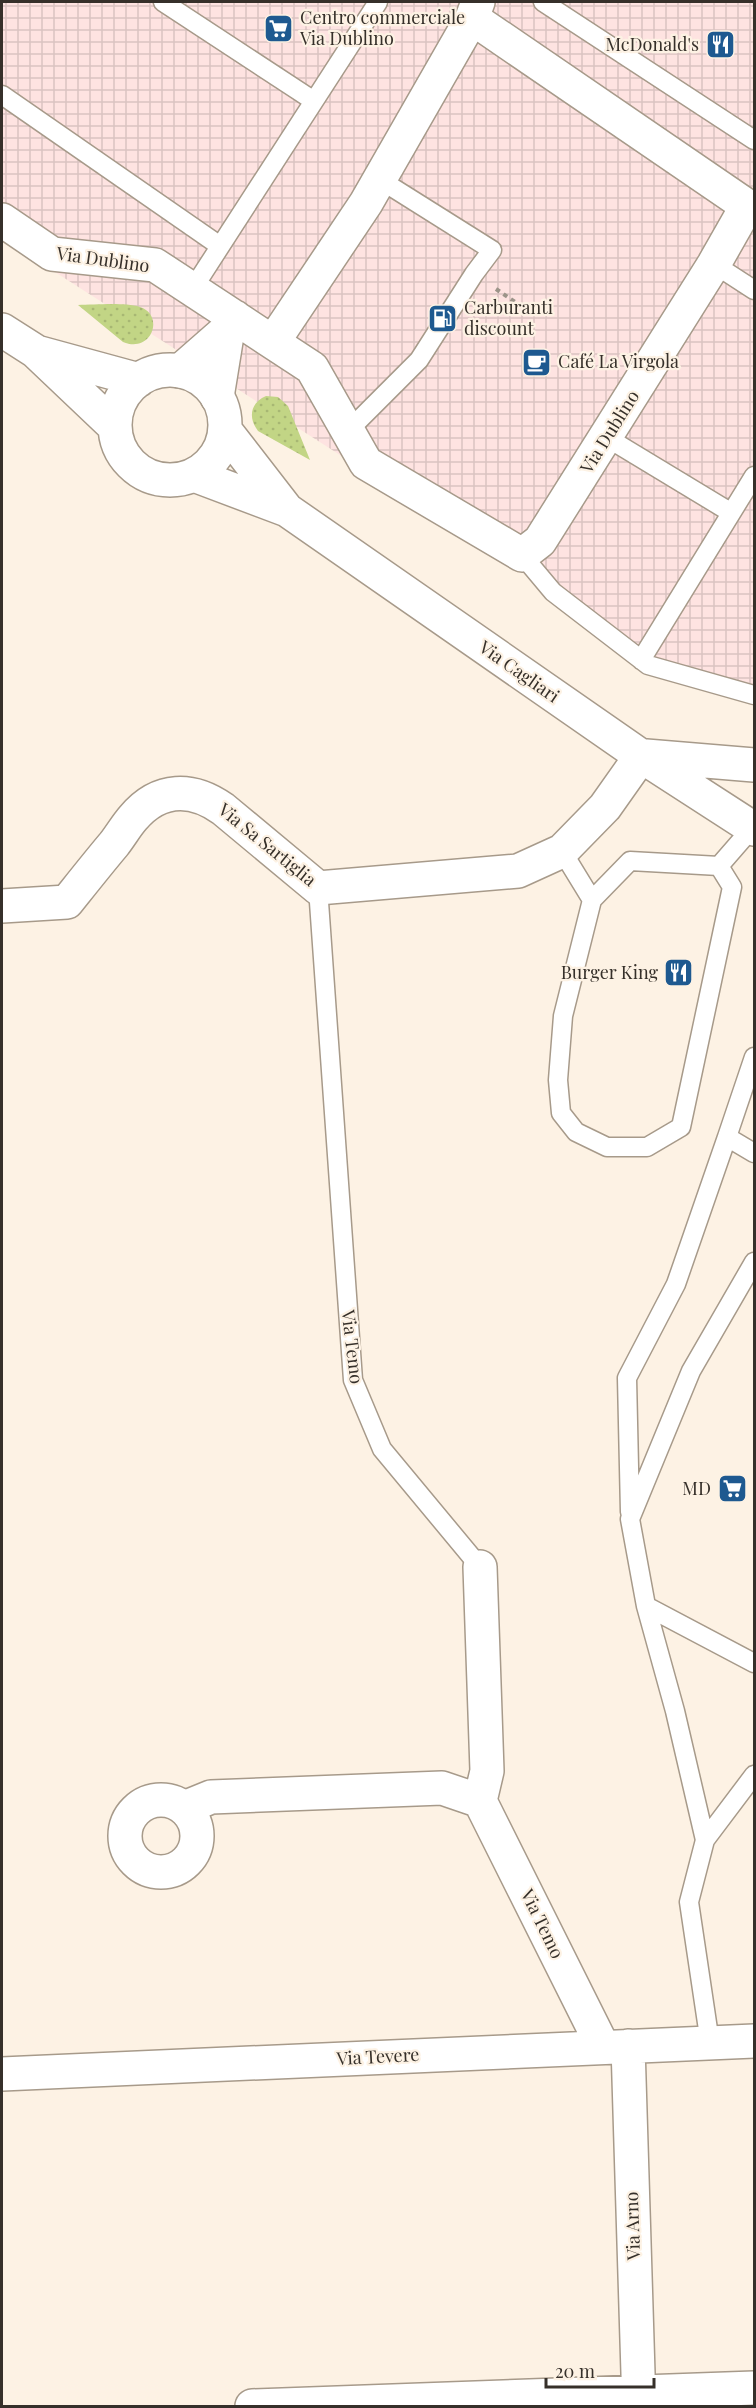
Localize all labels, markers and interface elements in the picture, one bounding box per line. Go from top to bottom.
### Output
place label: Centro commerciale Via Dublino [299,5,465,50]
supermarket icon: Centro commerciale Via Dublino [263,12,295,44]
restaurant icon: McDonald's [704,29,736,61]
place label: McDonald's [605,32,699,56]
street label: Via Dublino [54,240,151,277]
place label: Carburanti discount [464,295,553,340]
fuel station icon: Carburanti discount [427,302,459,334]
cafe icon: Café La Virgola [521,346,553,378]
place label: Café La Virgola [558,349,679,373]
street label: Via Dublino [574,385,644,478]
street label: Via Cagliari [474,634,564,708]
street label: Via Sa Sartiglia [213,797,322,891]
restaurant icon: Burger King [663,957,695,989]
place label: Burger King [561,960,658,984]
street label: Via Temo [336,1308,369,1385]
supermarket icon: MD [716,1473,748,1505]
place label: MD [682,1476,711,1500]
street label: Via Temo [515,1884,570,1962]
street label: Via Tevere [335,2042,420,2070]
street label: Via Arno [619,2191,645,2262]
scale bar [546,2351,654,2389]
text: 20 m [555,2359,595,2383]

